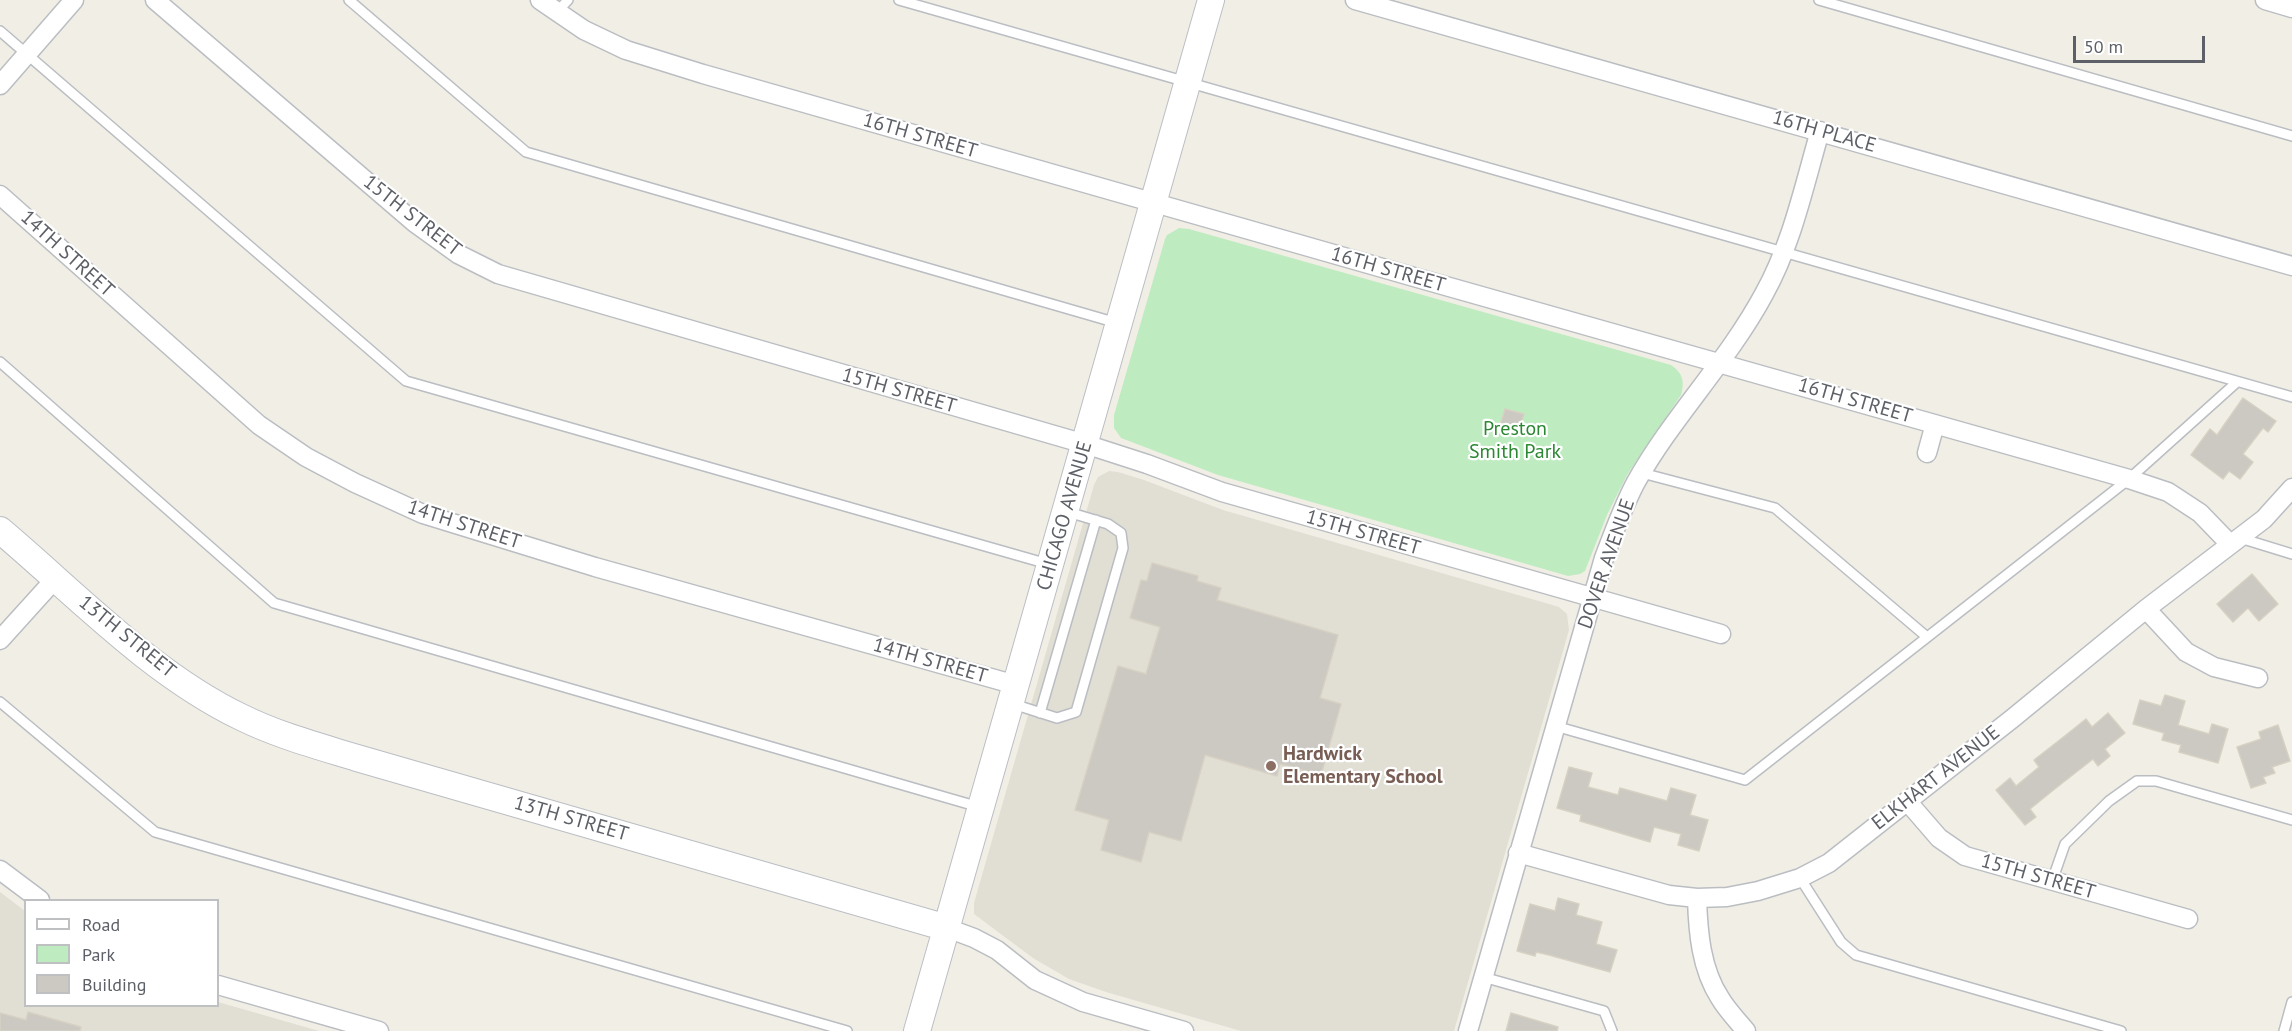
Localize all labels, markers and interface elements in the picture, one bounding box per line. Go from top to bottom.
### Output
scale bar [2076,24,2208,62]
text: 50 m [2084,35,2123,58]
street label: 16TH PLACE [1769,106,1879,158]
street label: 16TH STREET [860,108,980,164]
street label: 15TH STREET [358,170,466,262]
street label: 14TH STREET [15,206,119,302]
street label: 16TH STREET [1328,242,1448,298]
street label: 15TH STREET [839,363,959,419]
street label: 16TH STREET [1795,373,1915,429]
park label: Preston Smith Park [1469,417,1561,464]
street label: CHICAGO AVENUE [1032,439,1098,593]
street label: 14TH STREET [404,495,524,555]
street label: DOVER AVENUE [1574,496,1640,632]
street label: 15TH STREET [1303,505,1423,561]
street label: 13TH STREET [74,591,180,683]
street label: 14TH STREET [870,633,990,689]
street label: ELKHART AVENUE [1867,721,2005,835]
place label: Hardwick Elementary School [1283,742,1443,789]
marker: Hardwick Elementary School [1264,759,1278,773]
street label: 13TH STREET [511,791,631,847]
street label: 15TH STREET [1978,849,2098,905]
legend [24,899,219,1007]
text: Road [82,913,120,936]
text: Park [82,943,115,966]
text: Building [82,973,146,996]

